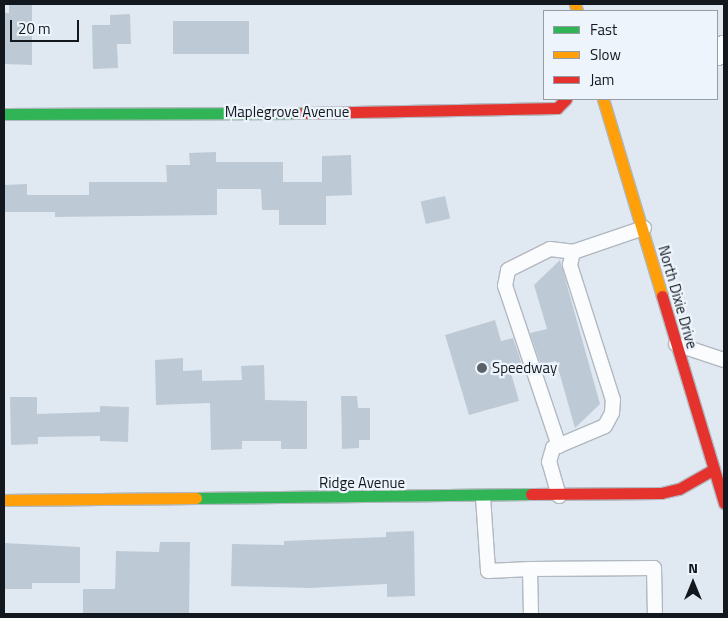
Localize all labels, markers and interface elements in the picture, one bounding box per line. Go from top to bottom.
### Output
scale bar [12,10,81,42]
legend [543,10,718,100]
text: 20 m [18,17,51,40]
text: Fast [590,18,617,41]
text: Slow [590,43,621,66]
text: Jam [590,68,614,91]
street label: Maplegrove Avenue [225,103,349,121]
street label: North Dixie Drive [655,243,701,351]
place label: Speedway [492,359,557,377]
marker: Speedway [476,362,488,374]
street label: Ridge Avenue [319,474,405,492]
text: N [688,557,698,578]
north arrow [668,558,718,608]

